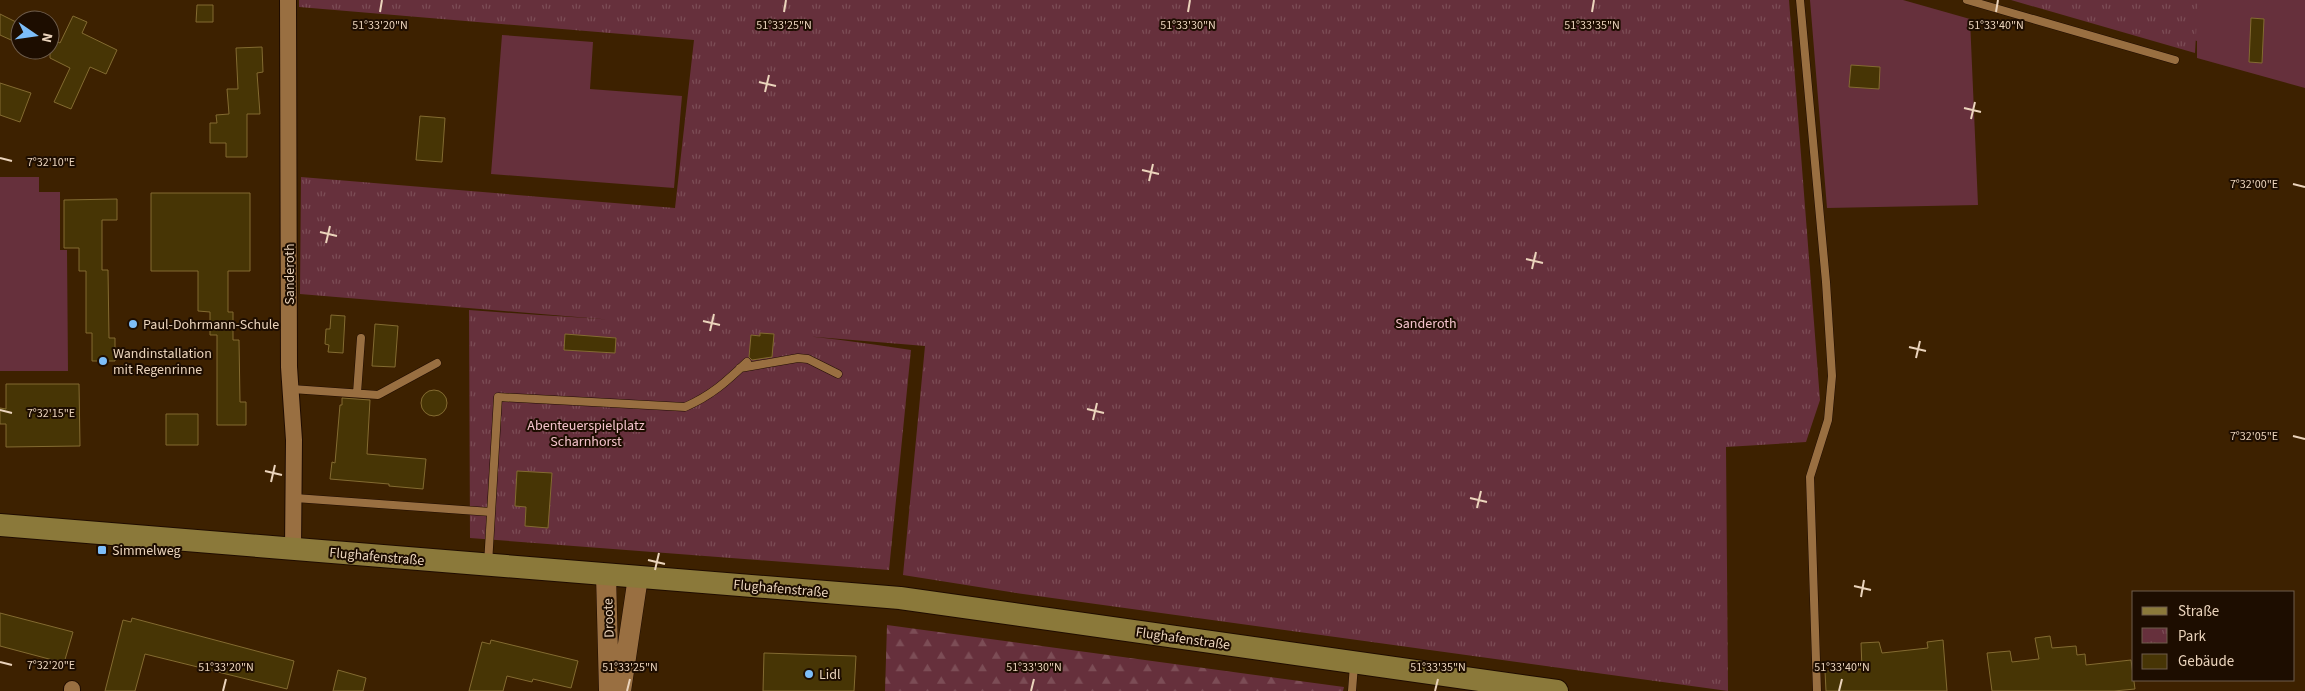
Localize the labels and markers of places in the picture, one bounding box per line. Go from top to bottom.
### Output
place label: Paul-Dohrmann-Schule [143,315,279,335]
marker: Paul-Dohrmann-Schule [127,318,139,330]
place label: Wandinstallation mit Regenrinne [113,344,212,380]
marker: Wandinstallation mit Regenrinne [97,355,109,367]
place label: Simmelweg [112,541,181,561]
marker: Simmelweg [96,544,108,556]
place label: Lidl [819,665,841,685]
marker: Lidl [803,668,815,680]

